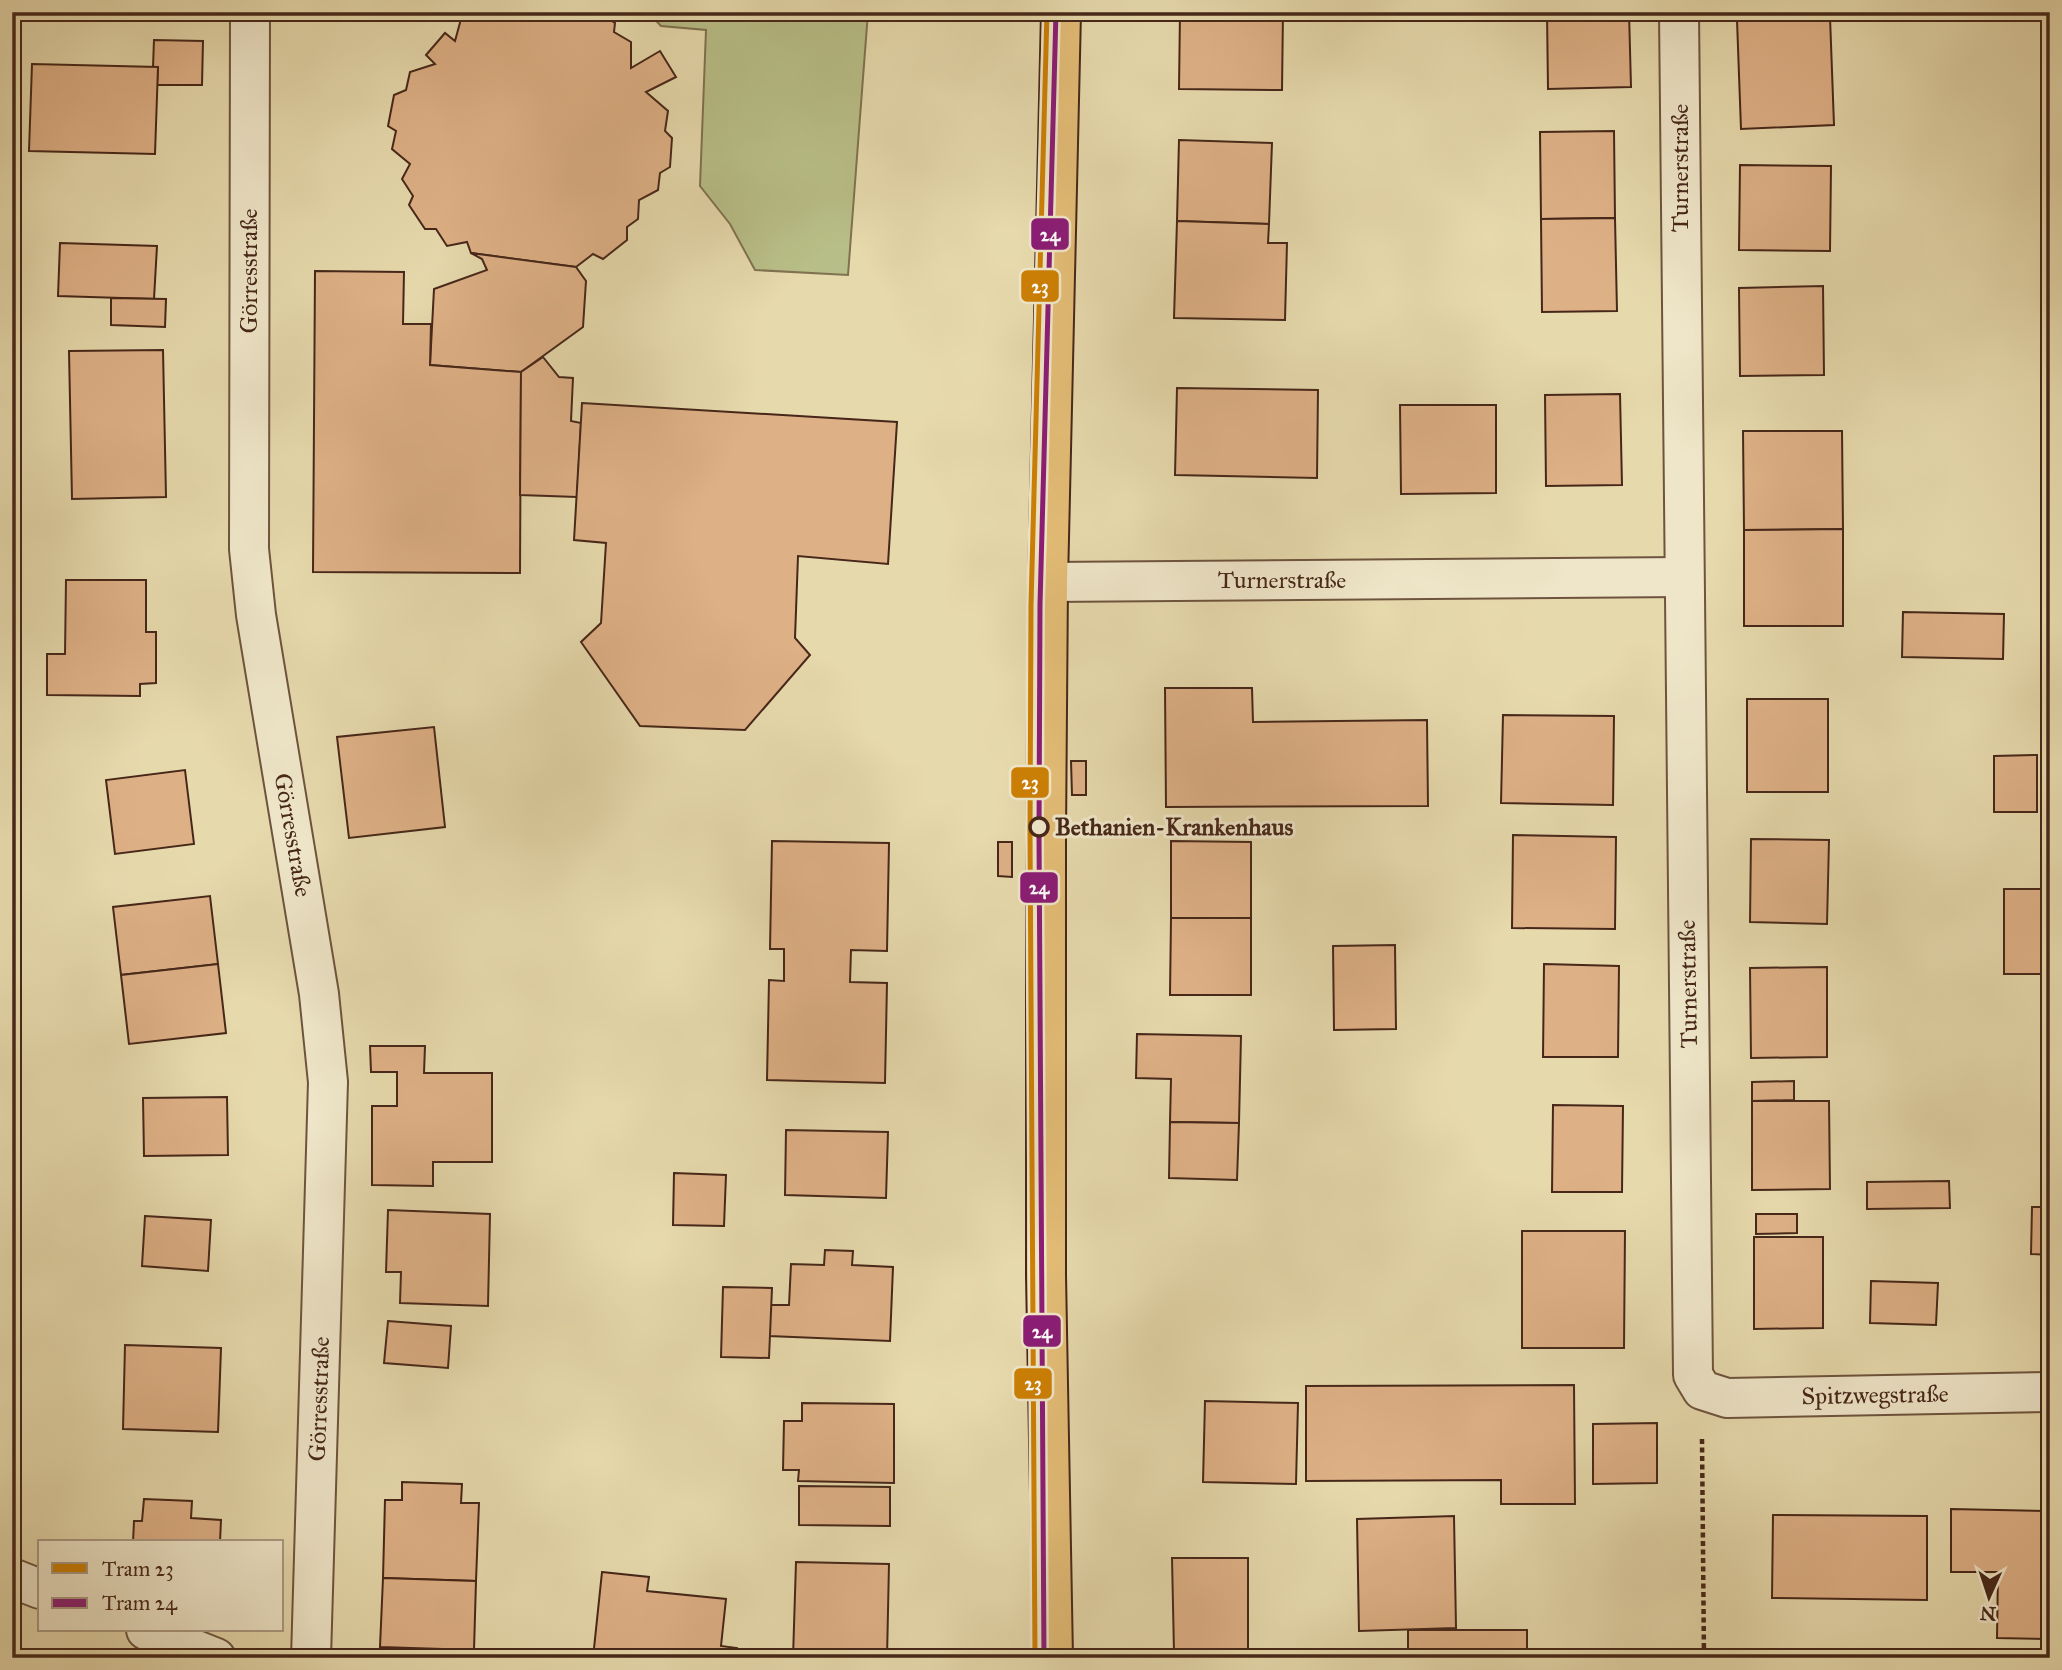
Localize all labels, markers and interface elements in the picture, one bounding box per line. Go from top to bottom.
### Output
street label: Turnerstraße [1665,104,1695,232]
street label: Görresstraße [234,208,264,334]
line badge: 24 [1030,217,1070,251]
text: 24 [1040,223,1061,247]
line badge: 23 [1020,269,1060,303]
text: 23 [1032,275,1048,299]
street label: Turnerstraße [1218,565,1346,595]
line badge: 23 [1010,766,1050,799]
street label: Görresstraße [267,771,319,899]
text: 23 [1022,771,1038,795]
place label: Bethanien-Krankenhaus [1055,812,1293,842]
marker: Bethanien-Krankenhaus [1029,817,1049,837]
line badge: 24 [1019,871,1059,904]
text: 24 [1029,876,1050,900]
street label: Turnerstraße [1672,919,1704,1049]
line badge: 24 [1022,1314,1062,1348]
text: 24 [1032,1320,1053,1344]
street label: Görresstraße [302,1336,336,1462]
line badge: 23 [1013,1367,1053,1400]
text: 23 [1025,1372,1041,1396]
street label: Spitzwegstraße [1801,1379,1949,1411]
legend [38,1540,284,1632]
text: Tram 23 [102,1556,174,1582]
north arrow [1954,1562,2024,1632]
text: Tram 24 [102,1590,178,1616]
text: N [1979,1602,1997,1625]

